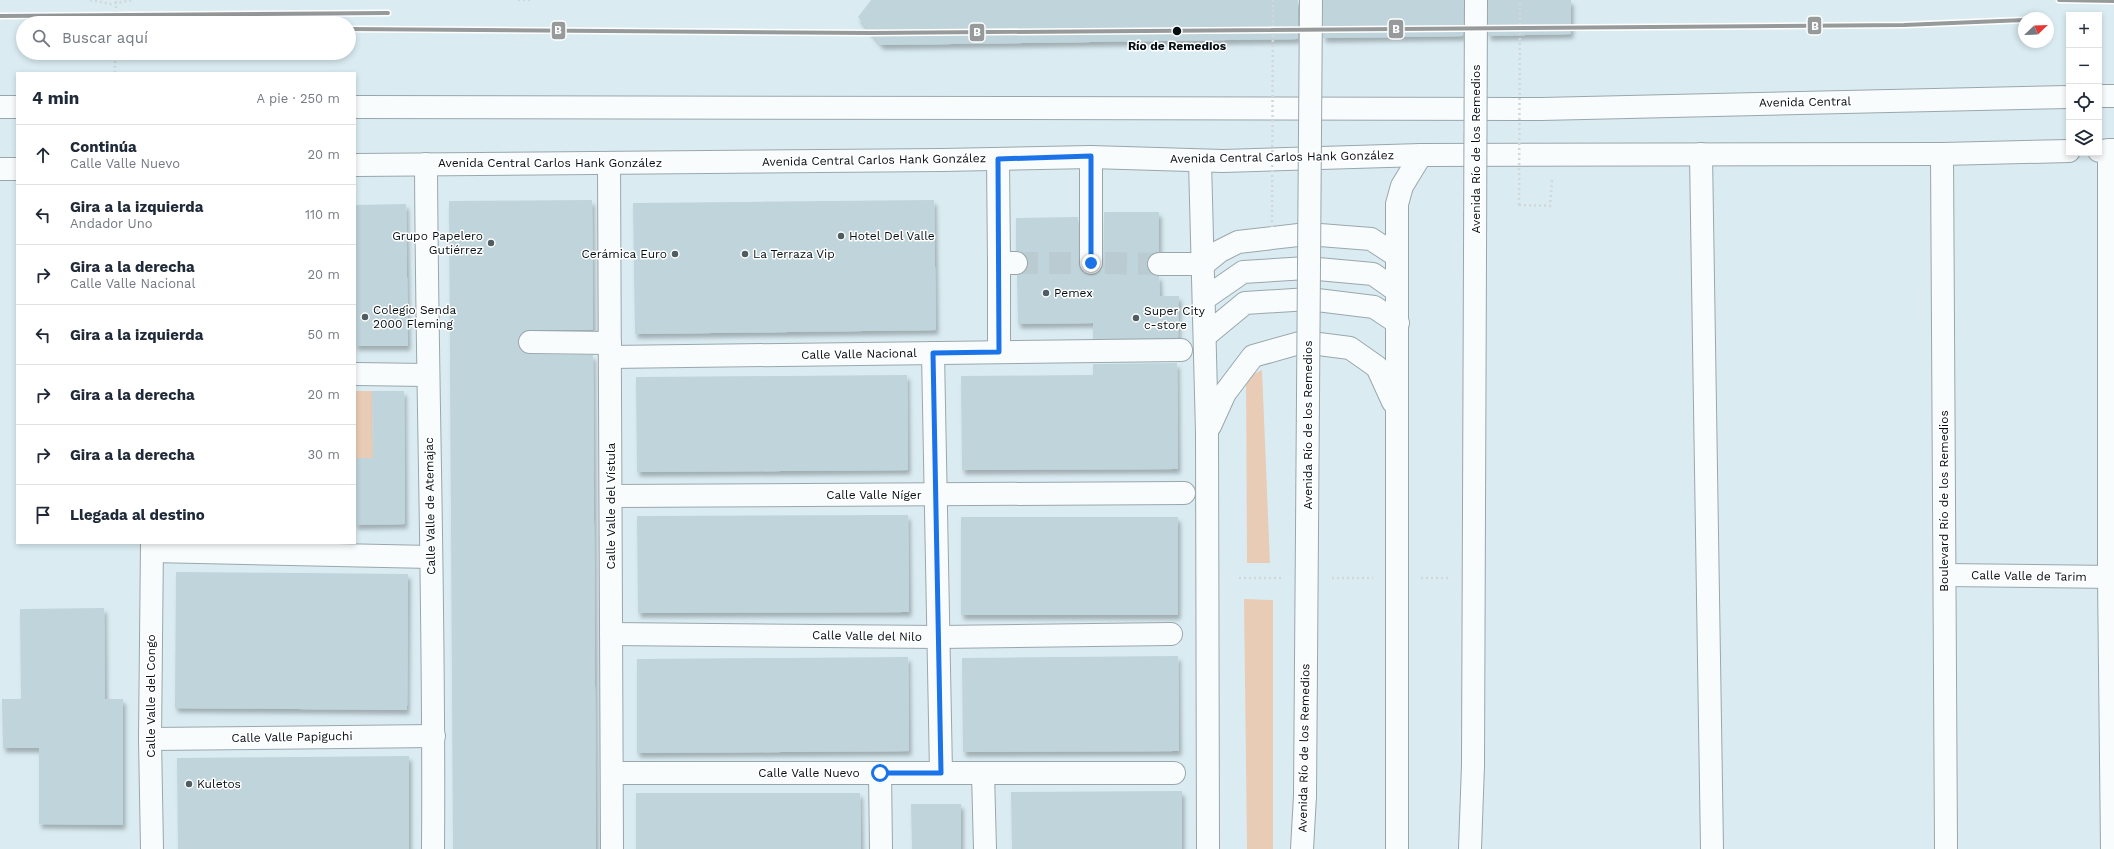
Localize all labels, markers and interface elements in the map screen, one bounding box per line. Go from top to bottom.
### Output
north arrow [2018,12,2054,48]
map controls [2066,12,2102,156]
button: + [2066,12,2102,48]
search box [16,16,356,60]
line badge: B [1807,16,1822,35]
line badge: B [1388,19,1404,39]
text: B [1811,20,1819,33]
line badge: B [551,21,566,40]
line badge: B [969,23,985,42]
text: B [1392,23,1400,36]
text: B [554,24,562,37]
marker: Río de Remedios [1171,25,1183,37]
text: B [973,26,981,39]
icon: search [30,27,52,49]
text: Buscar aquí [62,29,148,47]
place label: Río de Remedios [1128,39,1227,53]
button: − [2066,48,2102,84]
street label: Avenida Río de los Remedios [1469,65,1483,233]
button: locate [2066,84,2102,120]
text: 4 min [32,88,79,108]
text: A pie · 250 m [257,91,340,106]
street label: Avenida Central [1759,94,1852,110]
button: layers [2066,120,2102,156]
text: Continúa [70,138,137,156]
icon: ahead [32,144,54,166]
text: 20 m [308,147,340,162]
street label: Avenida Central Carlos Hank González [1170,148,1394,166]
street label: Avenida Central Carlos Hank González [762,151,986,169]
text: Calle Valle Nuevo [70,156,180,171]
street label: Avenida Central Carlos Hank González [438,156,662,170]
text: Gira a la izquierda [70,198,203,216]
icon: left [32,204,54,226]
text: 110 m [305,207,340,222]
text: Andador Uno [70,216,153,231]
place label: Grupo Papelero Gutiérrez [392,229,483,257]
place label: Hotel Del Valle [849,229,935,243]
marker: Hotel Del Valle [836,231,846,241]
marker: Grupo Papelero Gutiérrez [486,238,496,248]
place label: Cerámica Euro [582,247,667,261]
place label: La Terraza Vip [753,247,835,261]
marker: Cerámica Euro [670,249,680,259]
marker: La Terraza Vip [740,249,750,259]
route end [1082,254,1100,272]
text: Gira a la derecha [70,258,195,276]
icon: right [32,264,54,286]
text: 20 m [308,267,340,282]
text: Calle Valle Nacional [70,276,195,291]
place label: Pemex [1054,286,1093,300]
marker: Pemex [1041,288,1051,298]
place label: Colegio Senda 2000 Fleming [373,303,456,331]
place label: Super City c-store [1144,304,1206,332]
marker: Colegio Senda 2000 Fleming [360,312,370,322]
marker: Super City c-store [1131,313,1141,323]
icon: left [32,324,54,346]
text: Gira a la izquierda [70,326,203,344]
text: 50 m [308,327,340,342]
street label: Avenida Río de los Remedios [1301,341,1315,509]
street label: Calle Valle Nacional [801,346,917,362]
icon: right [32,384,54,406]
text: Gira a la derecha [70,386,195,404]
text: 20 m [308,387,340,402]
street label: Boulevard Río de los Remedios [1937,410,1951,592]
street label: Calle Valle de Atemajac [422,437,438,575]
street label: Calle Valle del Vístula [604,442,618,569]
icon: right [32,444,54,466]
text: Gira a la derecha [70,446,195,464]
text: 30 m [308,447,340,462]
street label: Calle Valle Níger [826,488,922,502]
icon: arrive [32,504,54,526]
text: Llegada al destino [70,506,205,524]
street label: Calle Valle de Tarim [1971,568,2087,584]
street label: Calle Valle del Nilo [812,628,922,644]
street label: Calle Valle del Congo [144,634,158,758]
street label: Avenida Río de los Remedios [1296,663,1312,833]
street label: Calle Valle Papiguchi [231,729,353,745]
route start [871,764,889,782]
street label: Calle Valle Nuevo [758,766,860,780]
place label: Kuletos [197,777,241,791]
marker: Kuletos [184,779,194,789]

